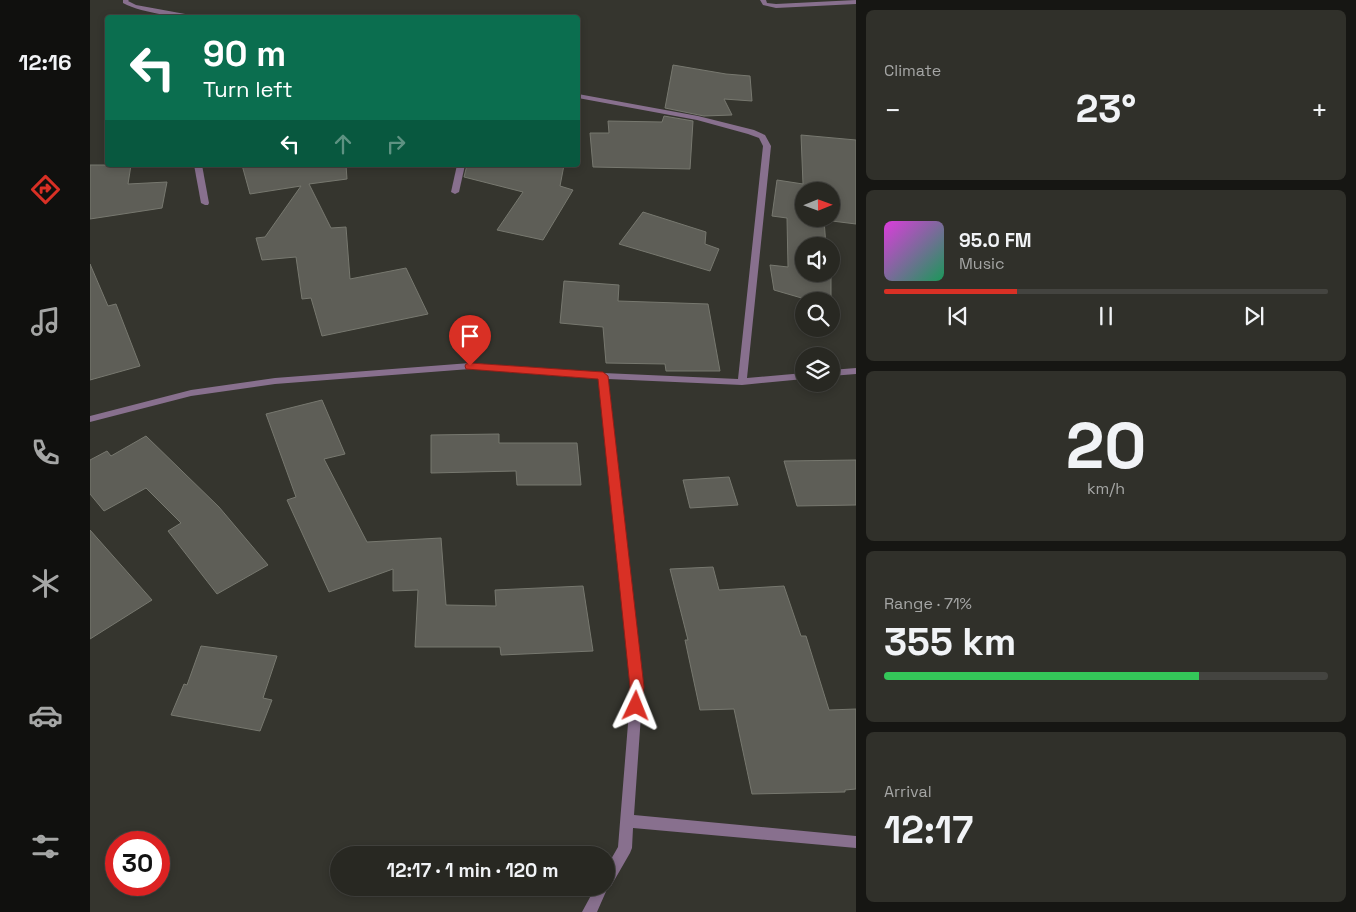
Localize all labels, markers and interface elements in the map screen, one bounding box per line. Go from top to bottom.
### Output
text: 90 m [203,32,286,76]
icon: left [120,35,185,100]
text: 12:16 [18,48,72,76]
text: Climate [884,60,941,81]
text: Turn left [203,75,293,103]
text: 23° [1076,85,1136,133]
text: − [884,92,901,128]
text: + [1311,92,1328,128]
icon: left [276,130,304,158]
icon: ahead [329,130,357,158]
icon: right [382,130,410,158]
icon: directions [28,172,63,207]
north arrow [795,182,840,228]
map controls [795,182,840,392]
text: 95.0 FM [959,228,1032,253]
button: sound [795,237,840,282]
text: Music [959,253,1005,274]
button: search [795,292,840,337]
icon: previous [944,302,972,330]
icon: pause [1092,302,1120,330]
icon: next [1240,302,1268,330]
icon: music [28,304,63,339]
pin [449,315,491,366]
icon: arrive [456,322,484,350]
button: layers [795,347,840,392]
text: 20 [1066,404,1146,487]
icon: phone [28,435,63,470]
text: km/h [1087,478,1125,499]
icon: climate [28,566,63,601]
text: Range · 71% [884,593,972,614]
text: 355 km [884,618,1016,666]
position arrow [609,679,661,731]
icon: car [28,698,63,733]
text: Arrival [884,781,932,802]
text: 12:17 [884,806,973,854]
icon: filters [28,829,63,864]
speed limit sign: 30 [105,831,170,896]
text: 12:17 · 1 min · 120 m [387,858,558,883]

